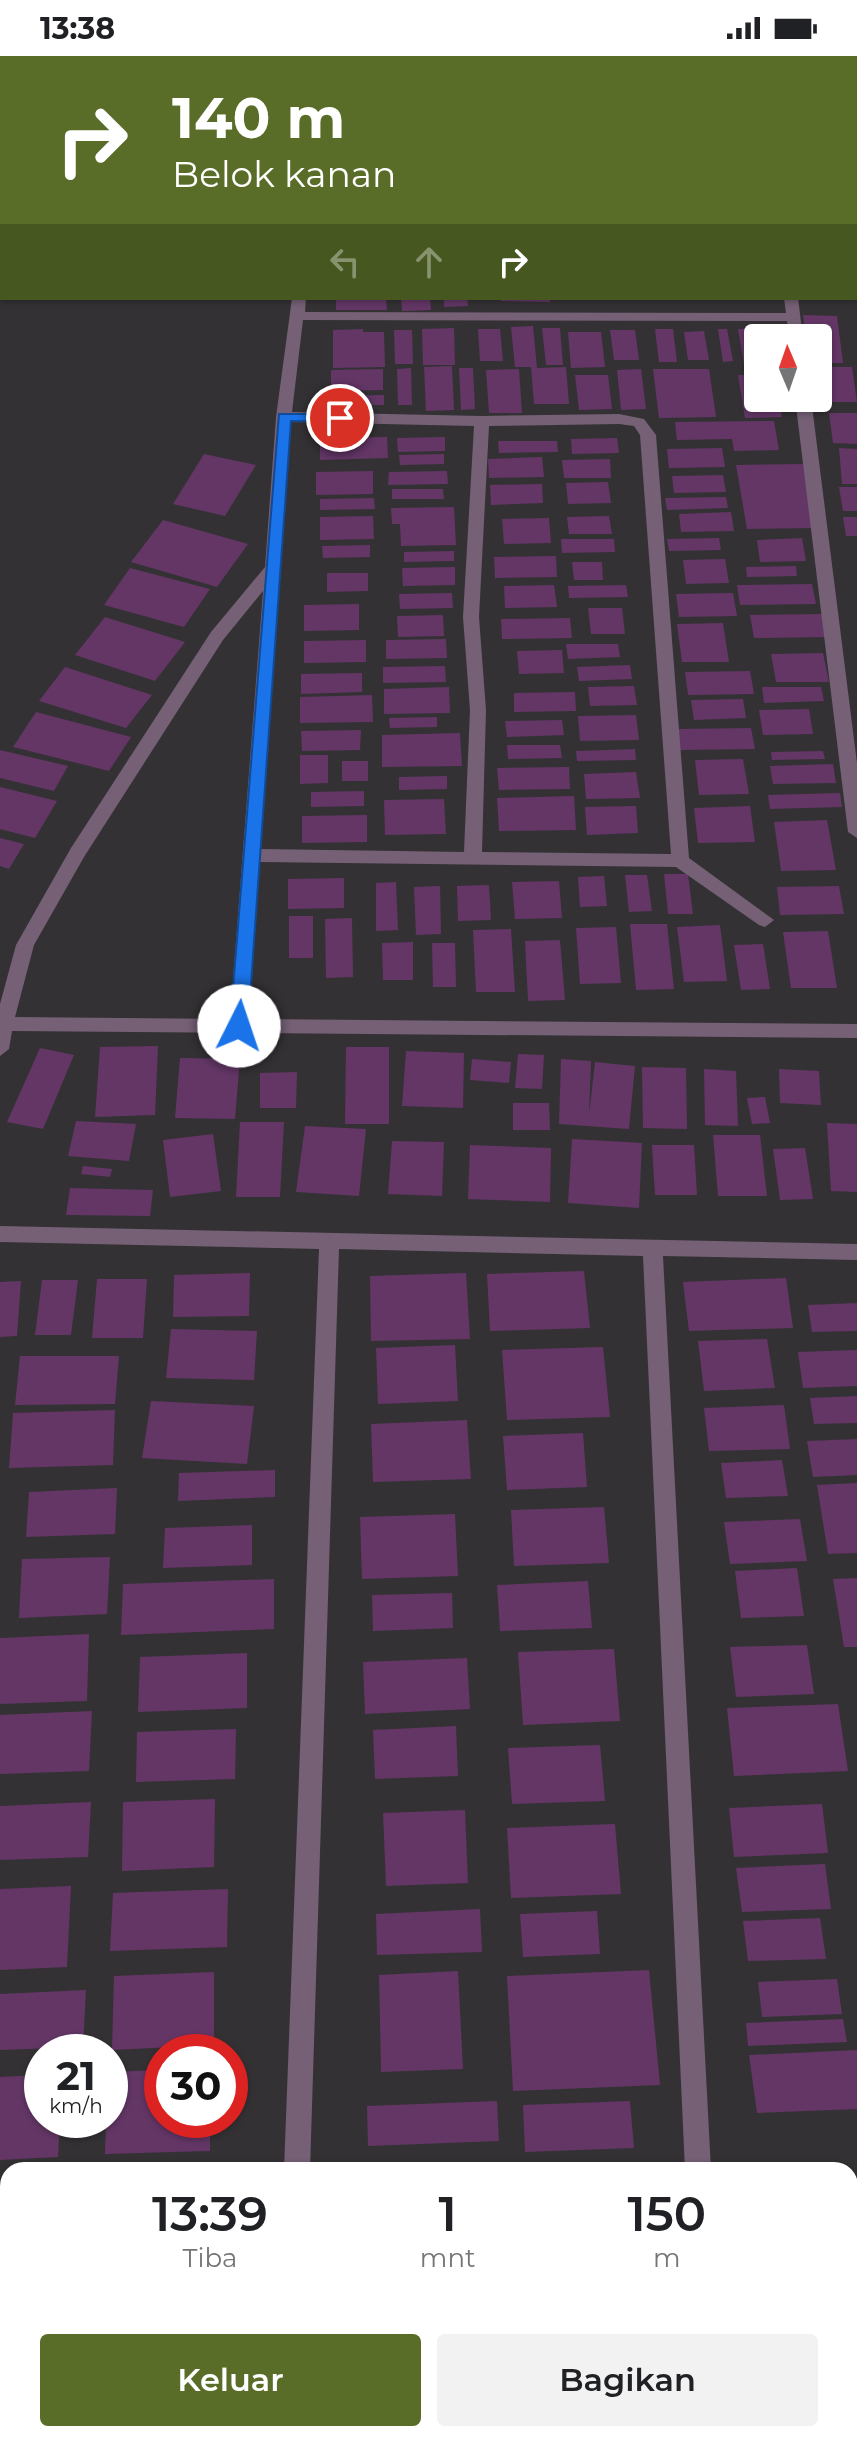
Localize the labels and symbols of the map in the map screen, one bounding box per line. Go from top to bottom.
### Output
north arrow [744,324,832,412]
pin [306,384,374,452]
position arrow [197,984,281,1068]
speed limit sign: 30 [144,2034,248,2138]

